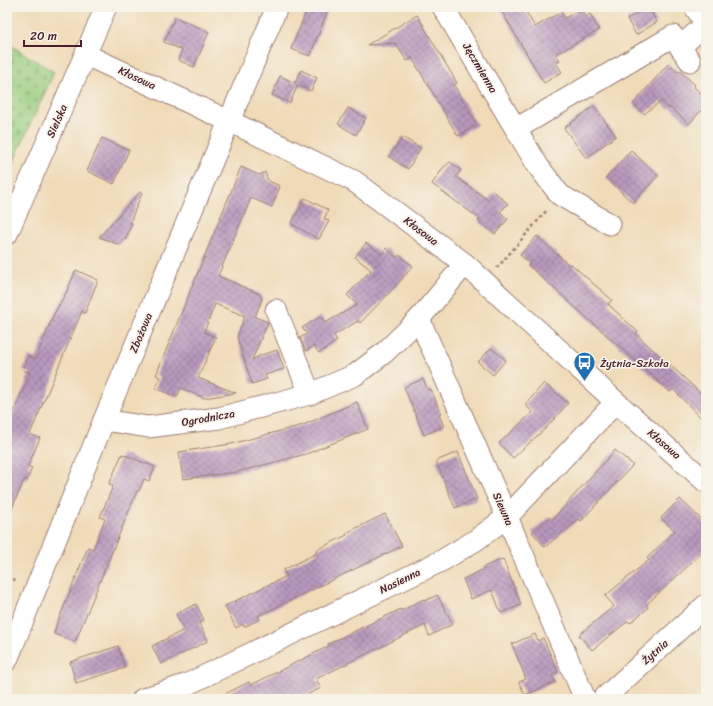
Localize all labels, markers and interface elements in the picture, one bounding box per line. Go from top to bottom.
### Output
scale bar [24,22,81,48]
text: 20 m [30,25,57,47]
street label: Jęczmienna [457,38,503,97]
street label: Kłosowa [115,61,159,95]
street label: Sielska [41,101,73,141]
street label: Kłosowa [399,211,443,251]
street label: Zbożowa [124,309,158,356]
bus stop icon: Żytnia-Szkoła [571,350,597,383]
place label: Żytnia-Szkoła [600,354,669,373]
street label: Ogrodnicza [180,404,237,432]
street label: Kłosowa [643,424,686,464]
street label: Siewna [487,489,519,529]
street label: Nasienna [376,563,424,599]
street label: Żytnia [637,634,673,669]

